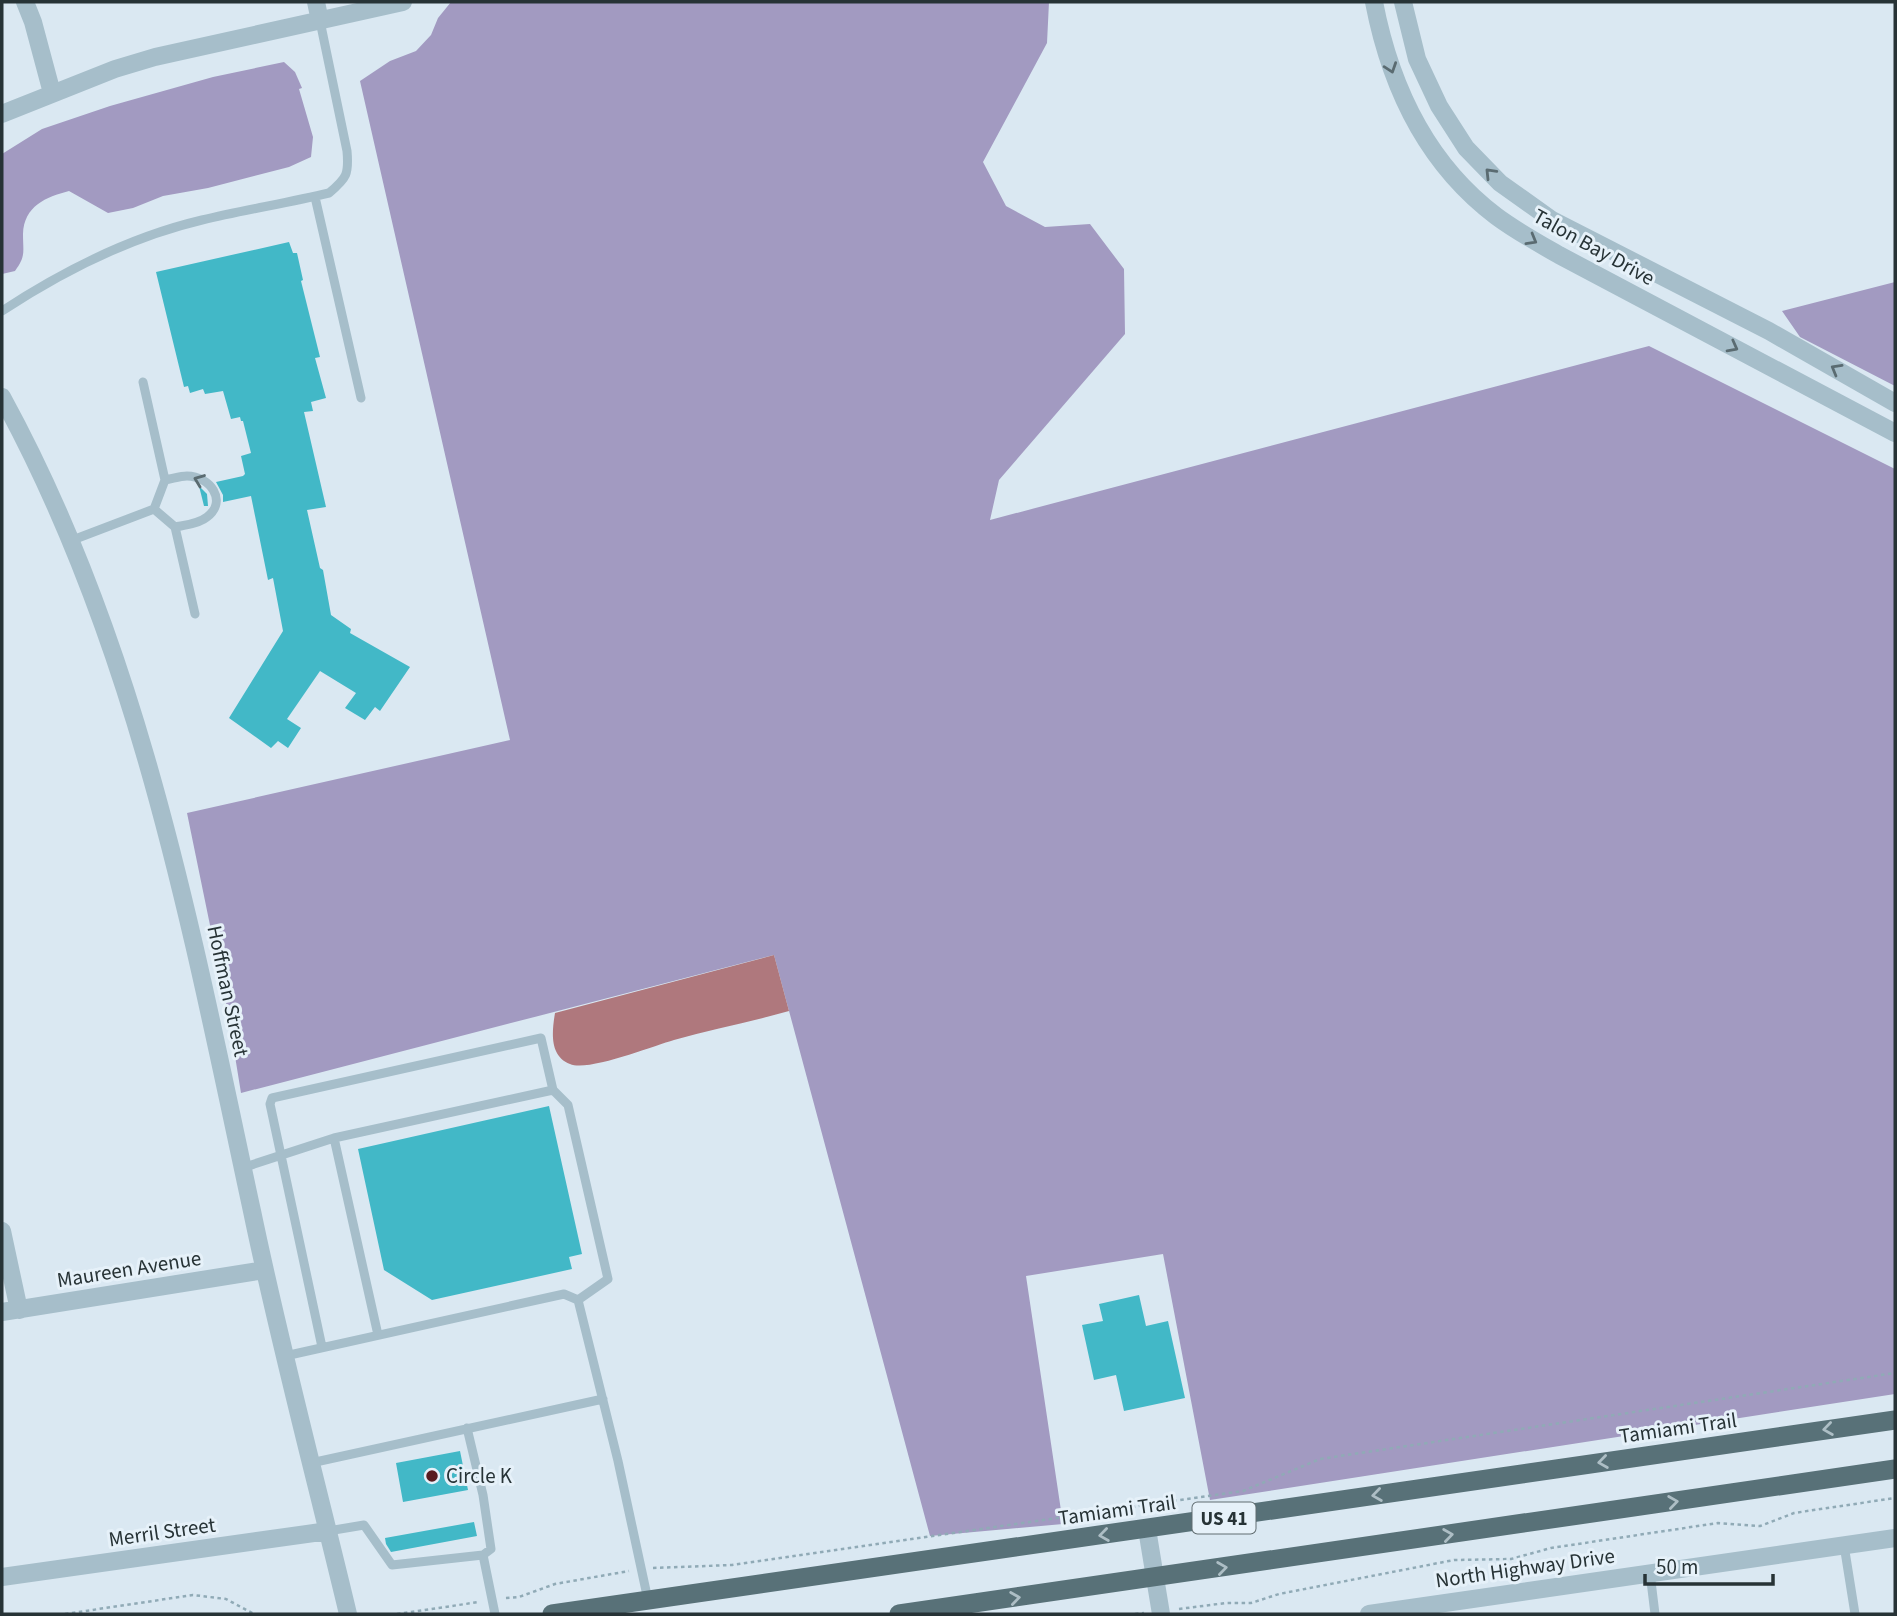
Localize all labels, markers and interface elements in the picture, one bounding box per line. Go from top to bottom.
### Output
one-way arrow [1383,61,1397,73]
one-way arrow [1485,168,1498,181]
street label: Talon Bay Drive [1528,201,1660,293]
one-way arrow [1525,231,1538,244]
one-way arrow [1726,339,1738,352]
one-way arrow [1830,364,1843,377]
one-way arrow [193,474,206,488]
street label: Hoffman Street [199,923,257,1059]
street label: Maureen Avenue [55,1243,203,1295]
street label: Tamiami Trail [1617,1405,1739,1451]
one-way arrow [1822,1422,1834,1437]
one-way arrow [1597,1455,1608,1470]
place label: Circle K [446,1461,513,1491]
marker: Circle K [424,1468,440,1484]
street label: Tamiami Trail [1056,1487,1178,1533]
one-way arrow [1372,1487,1383,1502]
one-way arrow [1667,1495,1679,1510]
road number: US 41 [1192,1502,1256,1534]
street label: Merril Street [107,1510,217,1554]
one-way arrow [1098,1527,1110,1542]
one-way arrow [1442,1528,1453,1543]
street label: North Highway Drive [1433,1541,1617,1595]
scale bar [1645,1542,1773,1586]
text: 50 m [1656,1552,1698,1582]
one-way arrow [1217,1561,1228,1576]
one-way arrow [1009,1590,1021,1605]

